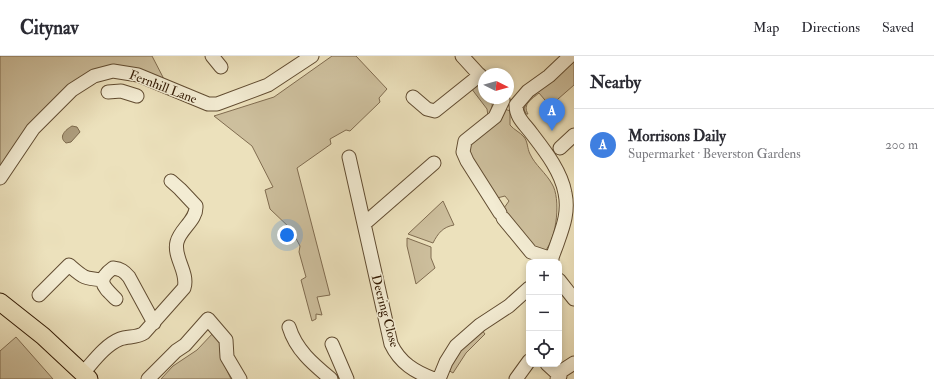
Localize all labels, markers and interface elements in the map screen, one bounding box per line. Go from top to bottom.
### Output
text: Citynav [20,16,79,40]
text: Map [753,19,779,36]
text: Directions [801,19,860,36]
text: Saved [882,19,914,36]
street label: Fernhill Lane [127,67,200,107]
north arrow [478,68,514,104]
text: Nearby [590,72,641,93]
pin: A [539,98,565,131]
text: Morrisons Daily [628,127,726,146]
text: A [599,137,607,153]
text: 200 m [885,137,918,153]
text: Supermarket · Beverston Gardens [628,146,801,162]
your location [277,225,297,245]
map controls [526,259,562,367]
button: + [526,259,562,295]
street label: Deering Close [368,273,403,350]
button: − [526,295,562,331]
button: locate [526,331,562,367]

